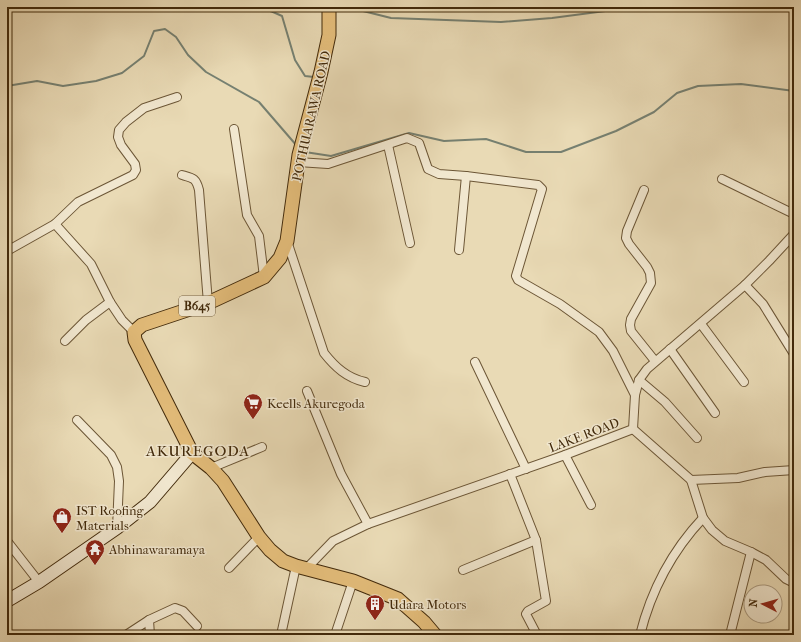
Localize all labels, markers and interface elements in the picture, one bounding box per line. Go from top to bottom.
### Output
street label: POTHUARAWA ROAD [289,49,333,183]
road number: B645 [179,296,215,316]
supermarket icon: Keells Akuregoda [242,392,264,420]
place label: Keells Akuregoda [267,396,366,411]
street label: LAKE ROAD [547,415,621,455]
district label: AKUREGODA [145,442,250,460]
place label: IST Roofing Materials [76,503,145,533]
shop icon: IST Roofing Materials [51,506,73,534]
temple icon: Abhinawaramaya [84,538,106,566]
place label: Abhinawaramaya [108,542,206,557]
north arrow [743,584,783,624]
building icon: Udara Motors [364,593,386,621]
place label: Udara Motors [389,597,466,612]
text: N [747,598,761,608]

